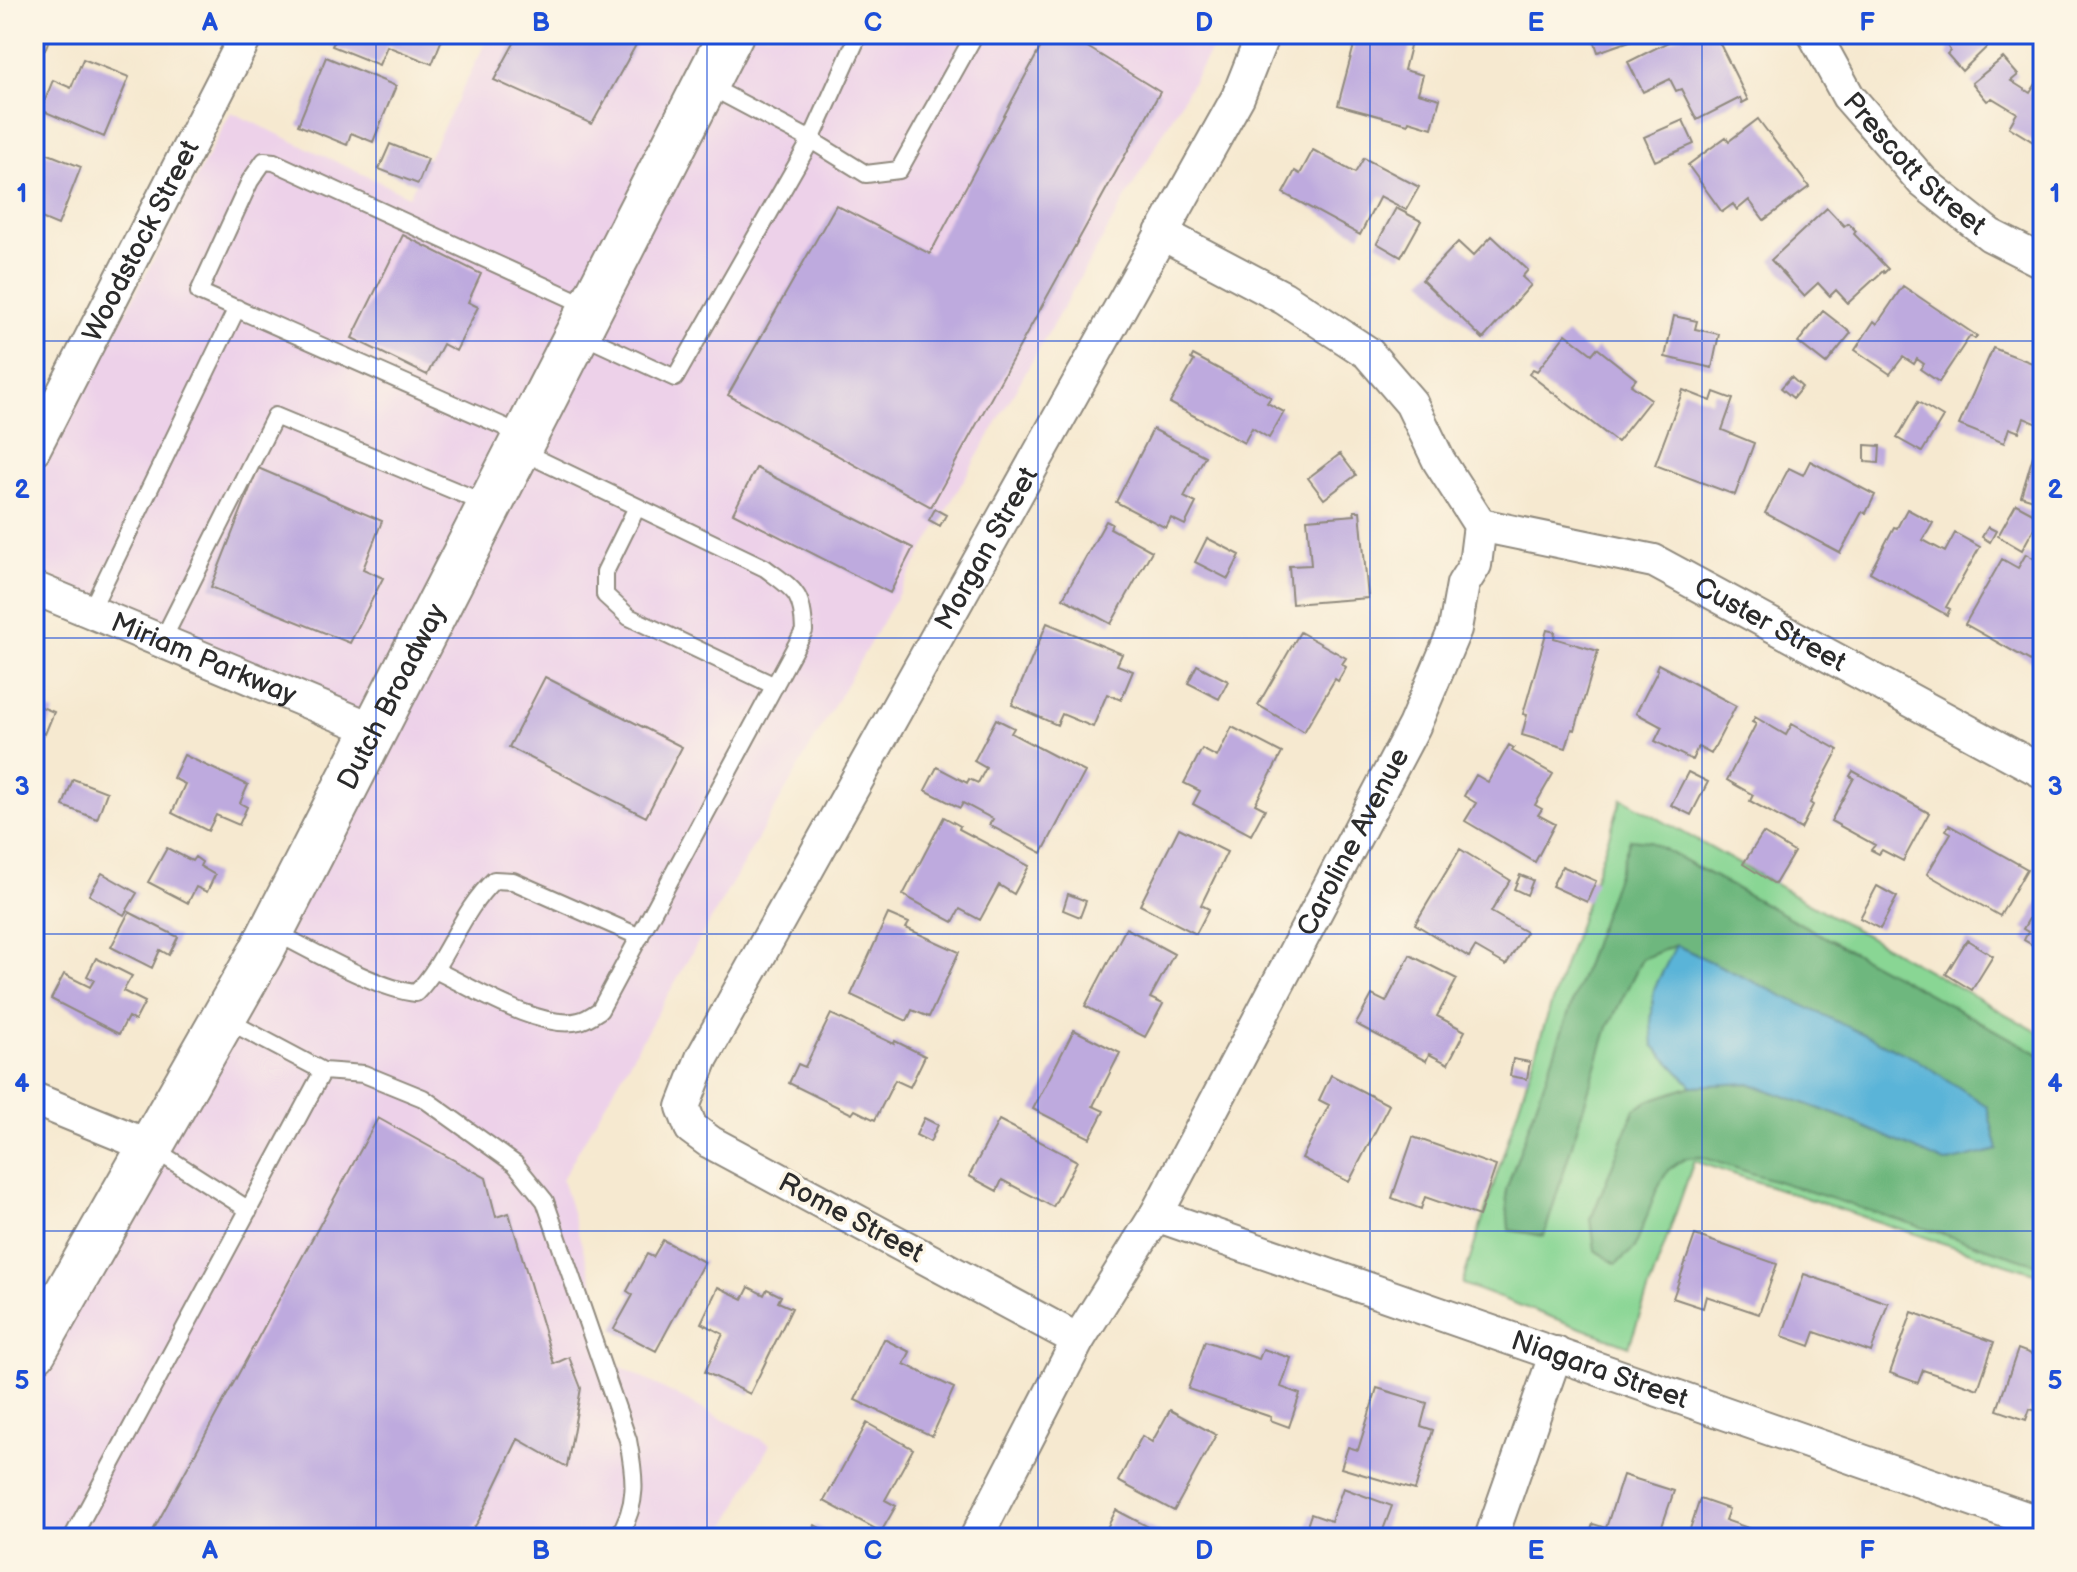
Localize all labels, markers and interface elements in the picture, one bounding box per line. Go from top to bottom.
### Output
text: A [201,8,218,39]
text: B [532,8,550,39]
text: C [864,8,882,39]
text: D [1195,8,1213,39]
text: E [1528,8,1545,39]
text: F [1859,8,1875,39]
street label: Prescott Street [1836,86,1993,242]
street label: Woodstock Street [75,134,206,347]
text: 1 [17,179,27,210]
text: 1 [2050,179,2060,210]
street label: Morgan Street [928,461,1045,636]
text: 2 [14,475,30,506]
text: 2 [2047,475,2063,506]
street label: Custer Street [1689,570,1852,679]
street label: Dutch Broadway [331,598,453,795]
street label: Miriam Parkway [106,606,302,712]
street label: Caroline Avenue [1290,742,1416,942]
text: 3 [14,772,30,803]
text: 3 [2047,772,2063,803]
text: 4 [14,1069,30,1100]
text: 4 [2047,1069,2063,1100]
street label: Rome Street [773,1166,929,1270]
street label: Niagara Street [1507,1324,1693,1416]
text: 5 [14,1366,30,1397]
text: 5 [2047,1366,2063,1397]
text: A [201,1536,218,1567]
text: B [532,1536,550,1567]
text: C [864,1536,882,1567]
text: D [1195,1536,1213,1567]
text: E [1528,1536,1545,1567]
text: F [1859,1536,1875,1567]

